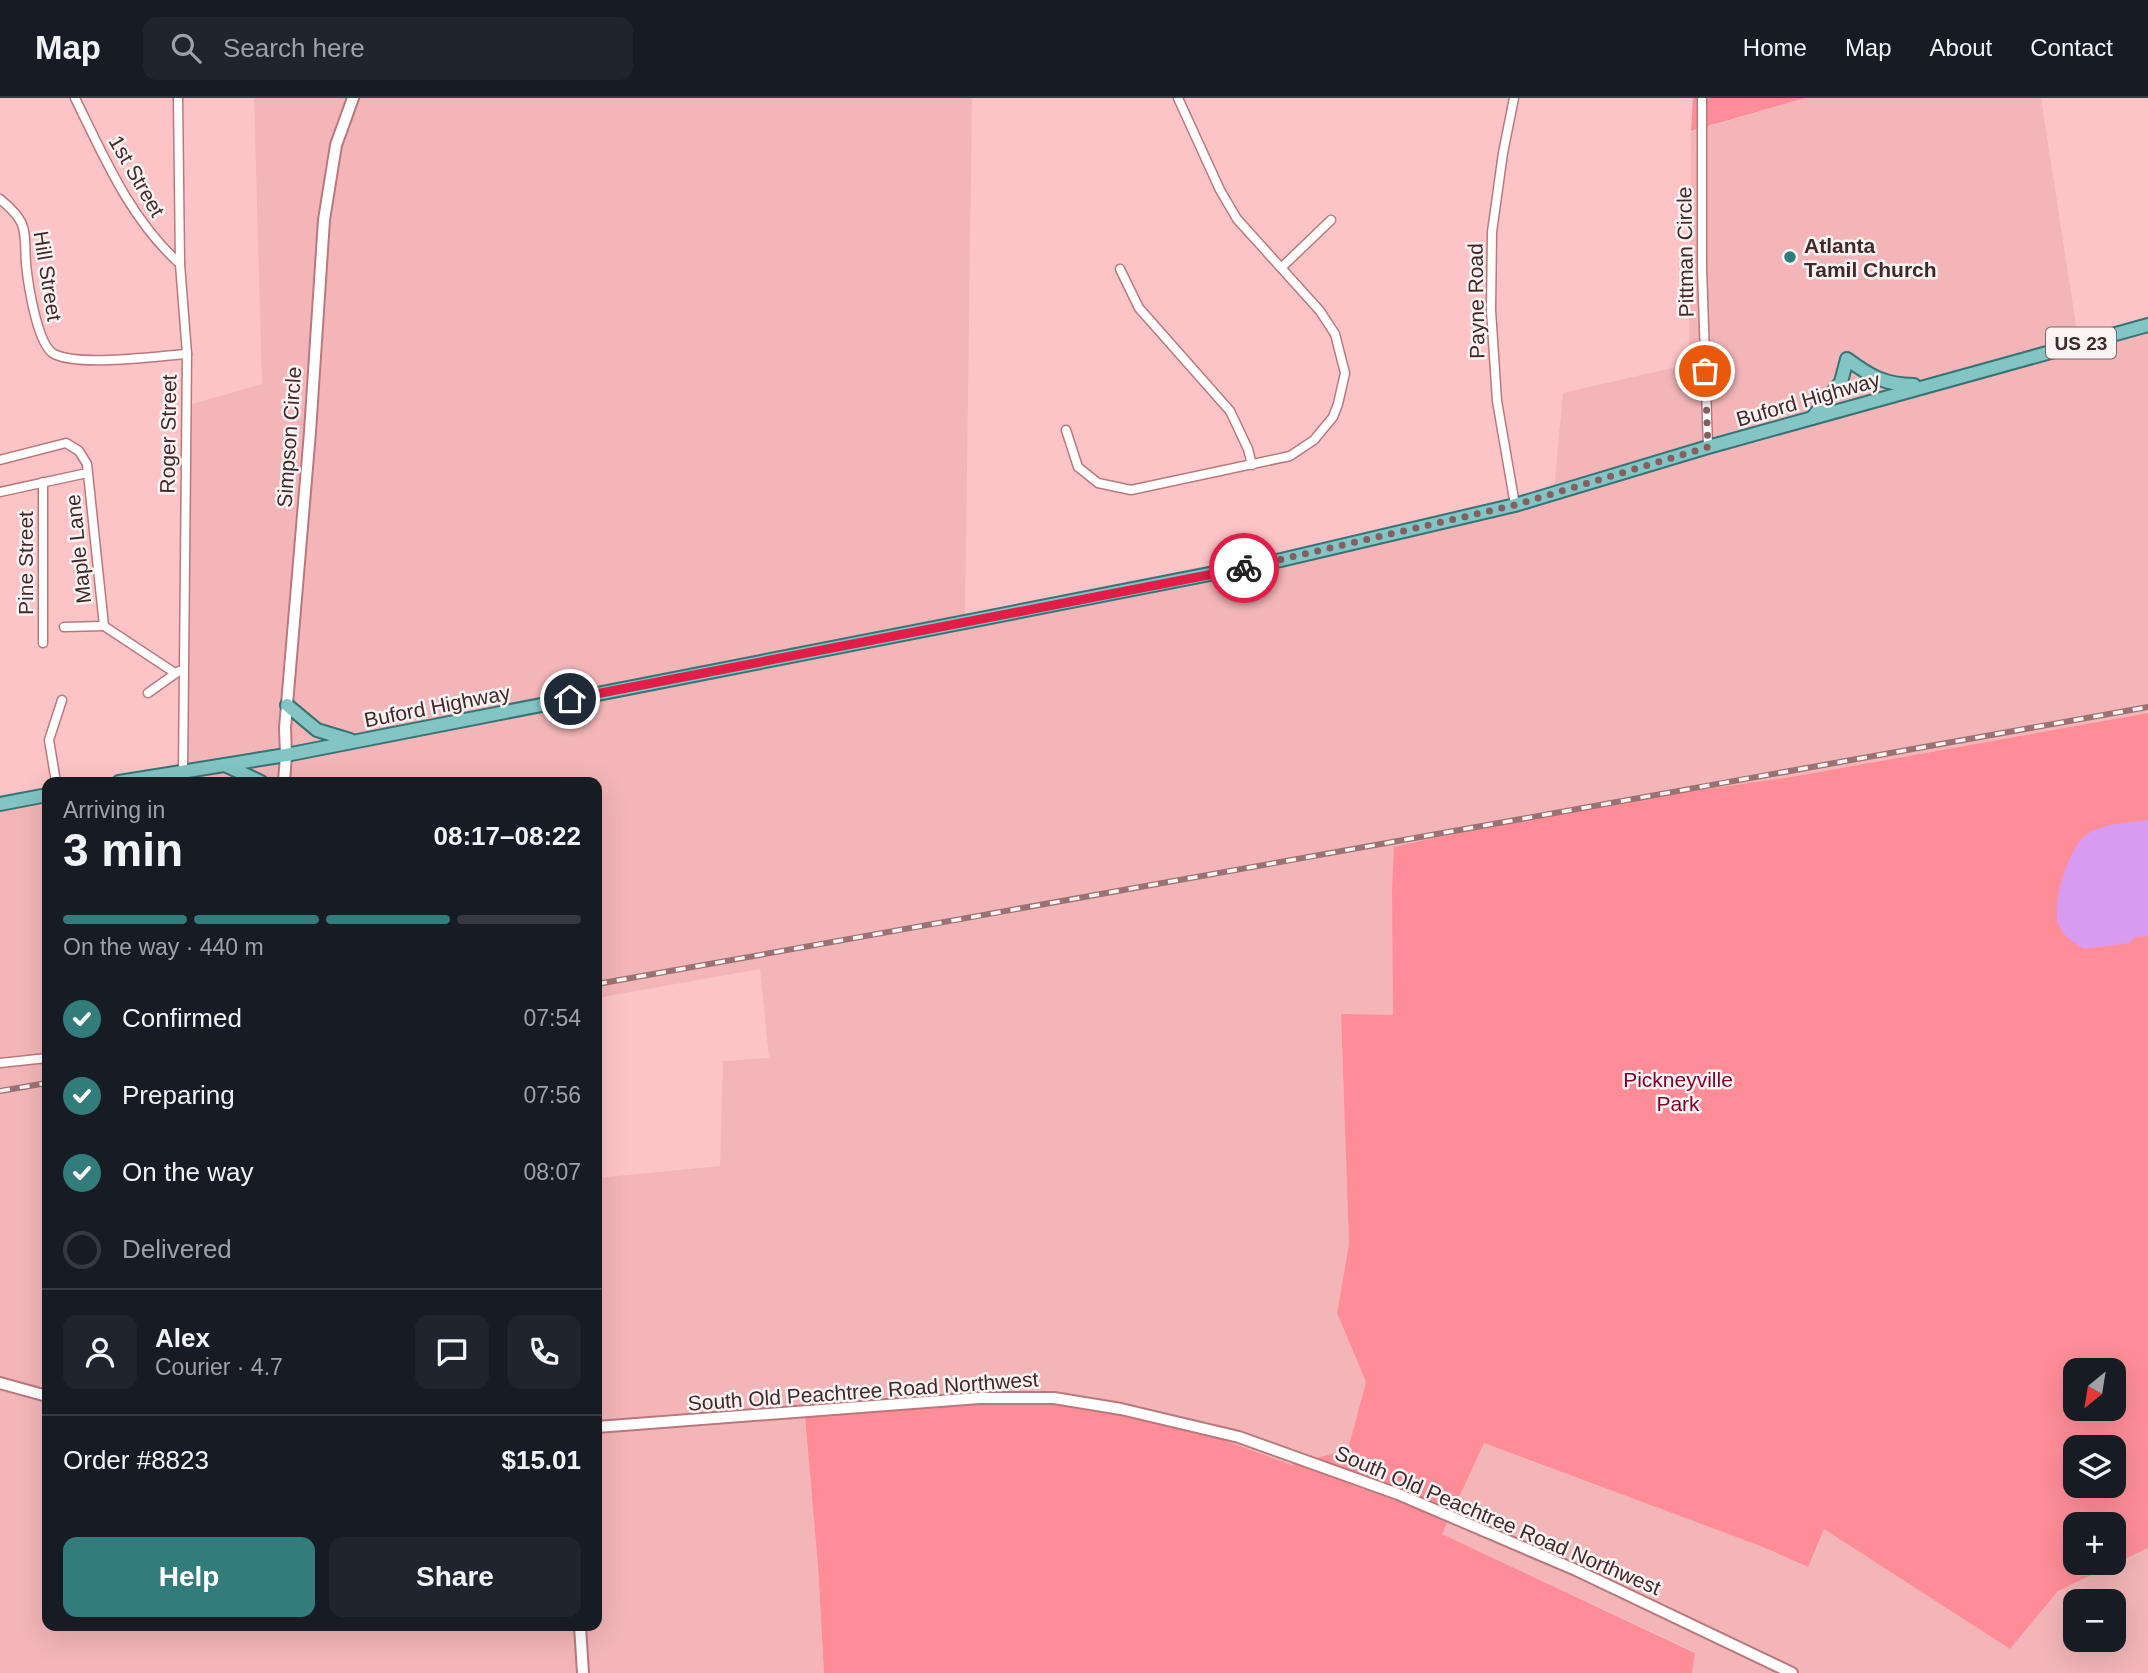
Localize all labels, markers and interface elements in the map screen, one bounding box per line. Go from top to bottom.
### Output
search box [143,17,633,80]
text: Map [35,29,101,66]
icon: search [167,29,205,67]
text: Search here [223,33,365,63]
text: Home [1743,34,1807,61]
text: Map [1845,34,1892,61]
text: About [1930,34,1992,61]
text: Contact [2030,34,2113,61]
street label: 1st Street [105,131,170,221]
street label: Pittman Circle [1672,186,1698,318]
street label: Hill Street [30,229,67,323]
place label: Atlanta Tamil Church [1804,234,1937,281]
street label: Payne Road [1463,243,1489,359]
marker: Atlanta Tamil Church [1782,249,1798,265]
road number: US 23 [2046,328,2116,358]
pin [1675,341,1735,401]
icon: bag [1686,352,1724,390]
street label: Simpson Circle [273,366,305,508]
street label: Buford Highway [1734,367,1883,430]
street label: Roger Street [155,374,181,494]
street label: Maple Lane [61,493,95,605]
street label: Pine Street [14,511,37,615]
courier [1209,533,1279,603]
icon: bike [1225,549,1263,587]
pin [540,669,600,729]
street label: Buford Highway [362,680,512,731]
icon: home [551,680,589,718]
text: Arriving in [63,797,165,823]
text: 08:17–08:22 [434,821,581,851]
text: 3 min [63,824,183,876]
text: On the way · 440 m [63,934,264,960]
icon: check [63,1000,101,1038]
text: Confirmed [122,1003,242,1033]
text: 07:54 [523,1005,581,1031]
park label: Pickneyville Park [1623,1068,1733,1115]
icon: check [63,1077,101,1115]
text: Preparing [122,1080,235,1110]
text: 07:56 [523,1082,581,1108]
icon: check [63,1154,101,1192]
text: On the way [122,1157,254,1187]
text: 08:07 [523,1159,581,1185]
text: Delivered [122,1234,232,1264]
button: person [63,1315,137,1389]
button: chat [415,1315,489,1389]
button: phone [507,1315,581,1389]
text: Alex [155,1323,210,1353]
text: Courier · 4.7 [155,1354,283,1380]
north arrow [2063,1358,2126,1421]
map controls [2063,1358,2126,1652]
street label: South Old Peachtree Road Northwest [687,1367,1039,1415]
button: layers [2063,1435,2126,1498]
street label: South Old Peachtree Road Northwest [1332,1441,1664,1599]
text: Order #8823 [63,1445,209,1475]
text: $15.01 [501,1445,581,1475]
button: + [2063,1512,2126,1575]
button: Help [63,1537,315,1617]
button: Share [329,1537,581,1617]
button: − [2063,1589,2126,1652]

